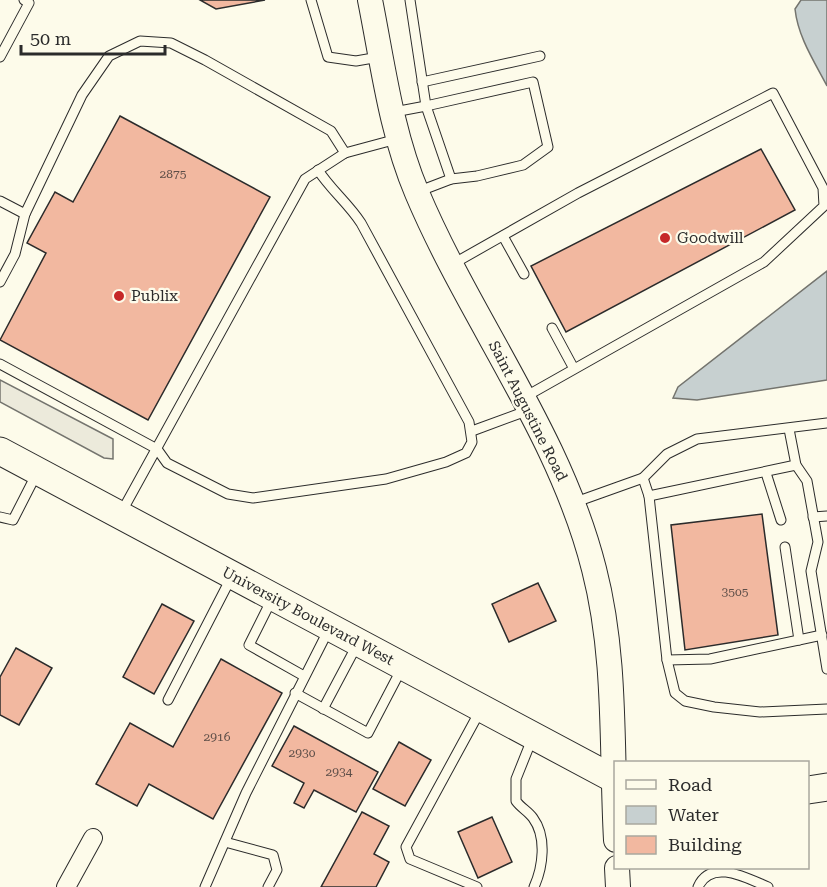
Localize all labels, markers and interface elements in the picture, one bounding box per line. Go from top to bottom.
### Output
scale bar [21,18,165,56]
text: 50 m [30,28,71,49]
house number: 2875 [160,167,187,181]
place label: Goodwill [677,229,744,247]
marker: Goodwill [658,231,672,245]
place label: Publix [131,287,178,305]
marker: Publix [112,289,126,303]
street label: Saint Augustine Road [485,338,571,484]
street label: University Boulevard West [219,563,397,669]
house number: 3505 [722,585,749,599]
house number: 2916 [204,730,231,744]
house number: 2930 [289,746,316,760]
legend [614,761,809,869]
house number: 2934 [326,765,353,779]
text: Road [668,774,713,795]
text: Water [668,804,719,825]
text: Building [668,834,742,855]

